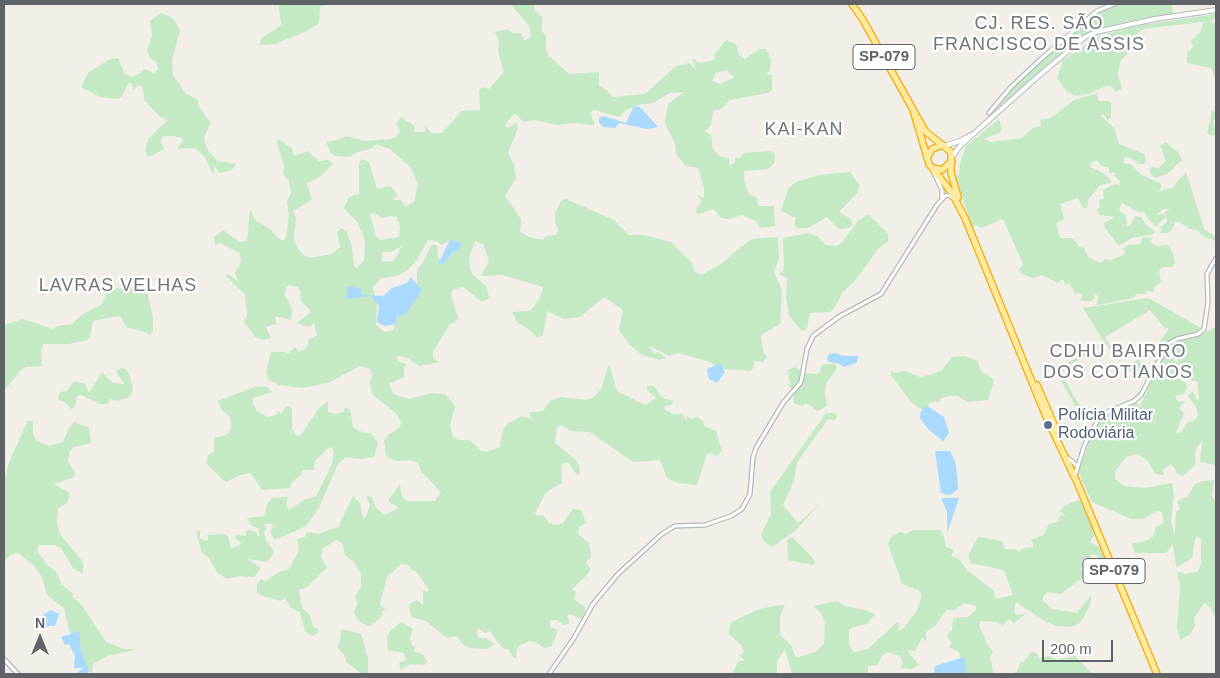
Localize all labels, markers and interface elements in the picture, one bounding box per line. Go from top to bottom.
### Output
district label: CJ. RES. SÃO FRANCISCO DE ASSIS [931,13,1147,56]
road number: SP-079 [853,44,915,70]
district label: KAI-KAN [764,119,844,141]
district label: LAVRAS VELHAS [37,275,199,297]
district label: CDHU BAIRRO DOS COTIANOS [1041,341,1195,384]
place label: Polícia Militar Rodoviária [1058,406,1153,444]
marker: Polícia Militar Rodoviária [1042,419,1054,431]
road number: SP-079 [1083,558,1145,584]
north arrow [15,613,65,663]
text: N [35,615,45,631]
scale bar [1045,630,1116,662]
text: 200 m [1050,640,1092,657]

